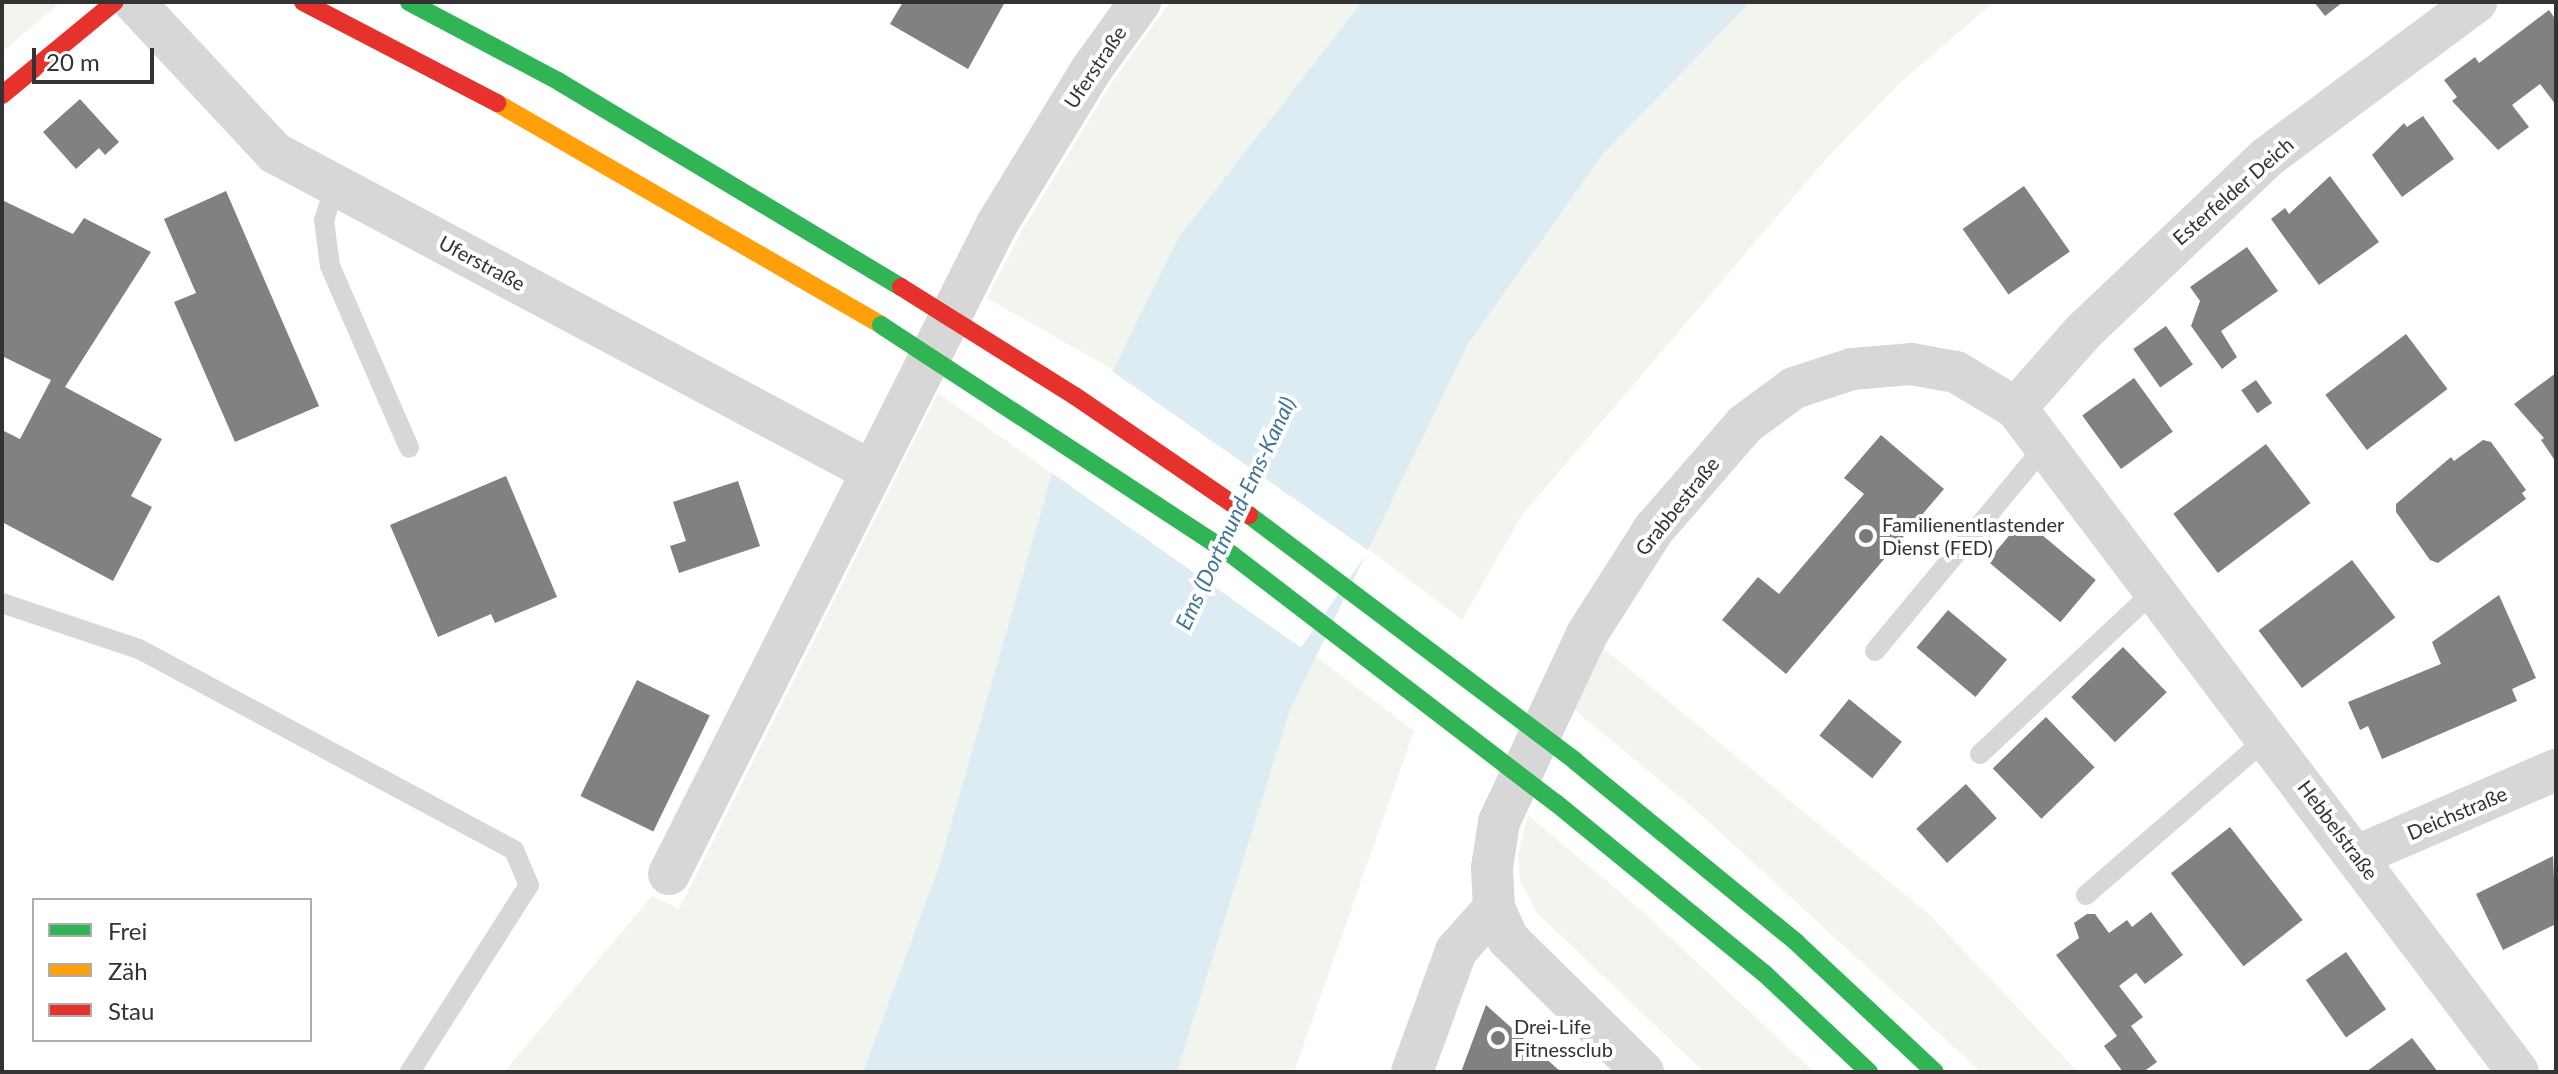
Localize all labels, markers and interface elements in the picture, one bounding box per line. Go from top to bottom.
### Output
street label: Uferstraße [1059,21,1131,113]
scale bar [36,32,158,82]
text: 20 m [46,47,100,76]
street label: Esterfelder Deich [2168,132,2298,250]
street label: Uferstraße [435,230,529,296]
water label: Ems (Dortmund-Ems-Kanal) [1169,392,1301,634]
street label: Grabbestraße [1630,452,1724,560]
place label: Familienentlastender Dienst (FED) [1882,512,2064,559]
marker: Familienentlastender Dienst (FED) [1857,527,1875,545]
street label: Hebbelstraße [2293,776,2383,884]
street label: Deichstraße [2403,781,2511,845]
legend [32,898,312,1042]
text: Frei [108,916,147,945]
text: Zäh [108,956,148,985]
text: Stau [108,996,154,1025]
place label: Drei-Life Fitnessclub [1514,1014,1613,1061]
marker: Drei-Life Fitnessclub [1489,1029,1507,1047]

